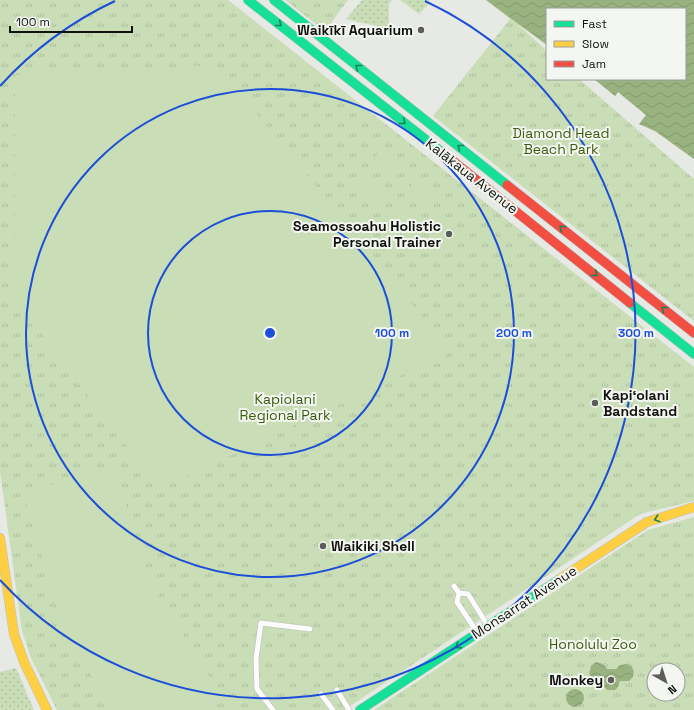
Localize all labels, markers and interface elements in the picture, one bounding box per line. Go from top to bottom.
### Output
scale bar [10,8,132,34]
legend [546,8,686,80]
text: 100 m [16,14,50,30]
text: Fast [582,16,607,32]
one-way arrow [274,20,281,27]
place label: Waikīkī Aquarium [297,21,413,39]
marker: Waikīkī Aquarium [416,25,426,35]
text: Slow [582,36,609,52]
text: Jam [582,56,606,72]
one-way arrow [355,64,362,71]
one-way arrow [398,117,405,124]
park label: Diamond Head Beach Park [513,124,610,158]
street label: Kalākaua Avenue [422,134,522,218]
one-way arrow [457,145,464,152]
place label: Seamossoahu Holistic Personal Trainer [293,217,441,251]
one-way arrow [559,226,566,233]
marker: Seamossoahu Holistic Personal Trainer [444,229,454,239]
one-way arrow [590,269,597,276]
one-way arrow [661,306,668,313]
text: 100 m [375,325,409,341]
text: 200 m [496,325,532,341]
text: 300 m [618,325,654,341]
centre of rings [263,326,277,340]
place label: Kapiʻolani Bandstand [603,386,677,420]
park label: Kapiolani Regional Park [240,390,331,424]
marker: Kapiʻolani Bandstand [590,398,600,408]
one-way arrow [654,514,661,523]
place label: Waikiki Shell [331,537,415,555]
marker: Waikiki Shell [318,541,328,551]
street label: Monsarrat Avenue [468,561,580,643]
park label: Honolulu Zoo [549,635,637,653]
one-way arrow [455,641,462,649]
north arrow [646,662,686,702]
place label: Monkey [549,671,603,689]
marker: Monkey [606,675,616,685]
text: N [665,682,680,698]

